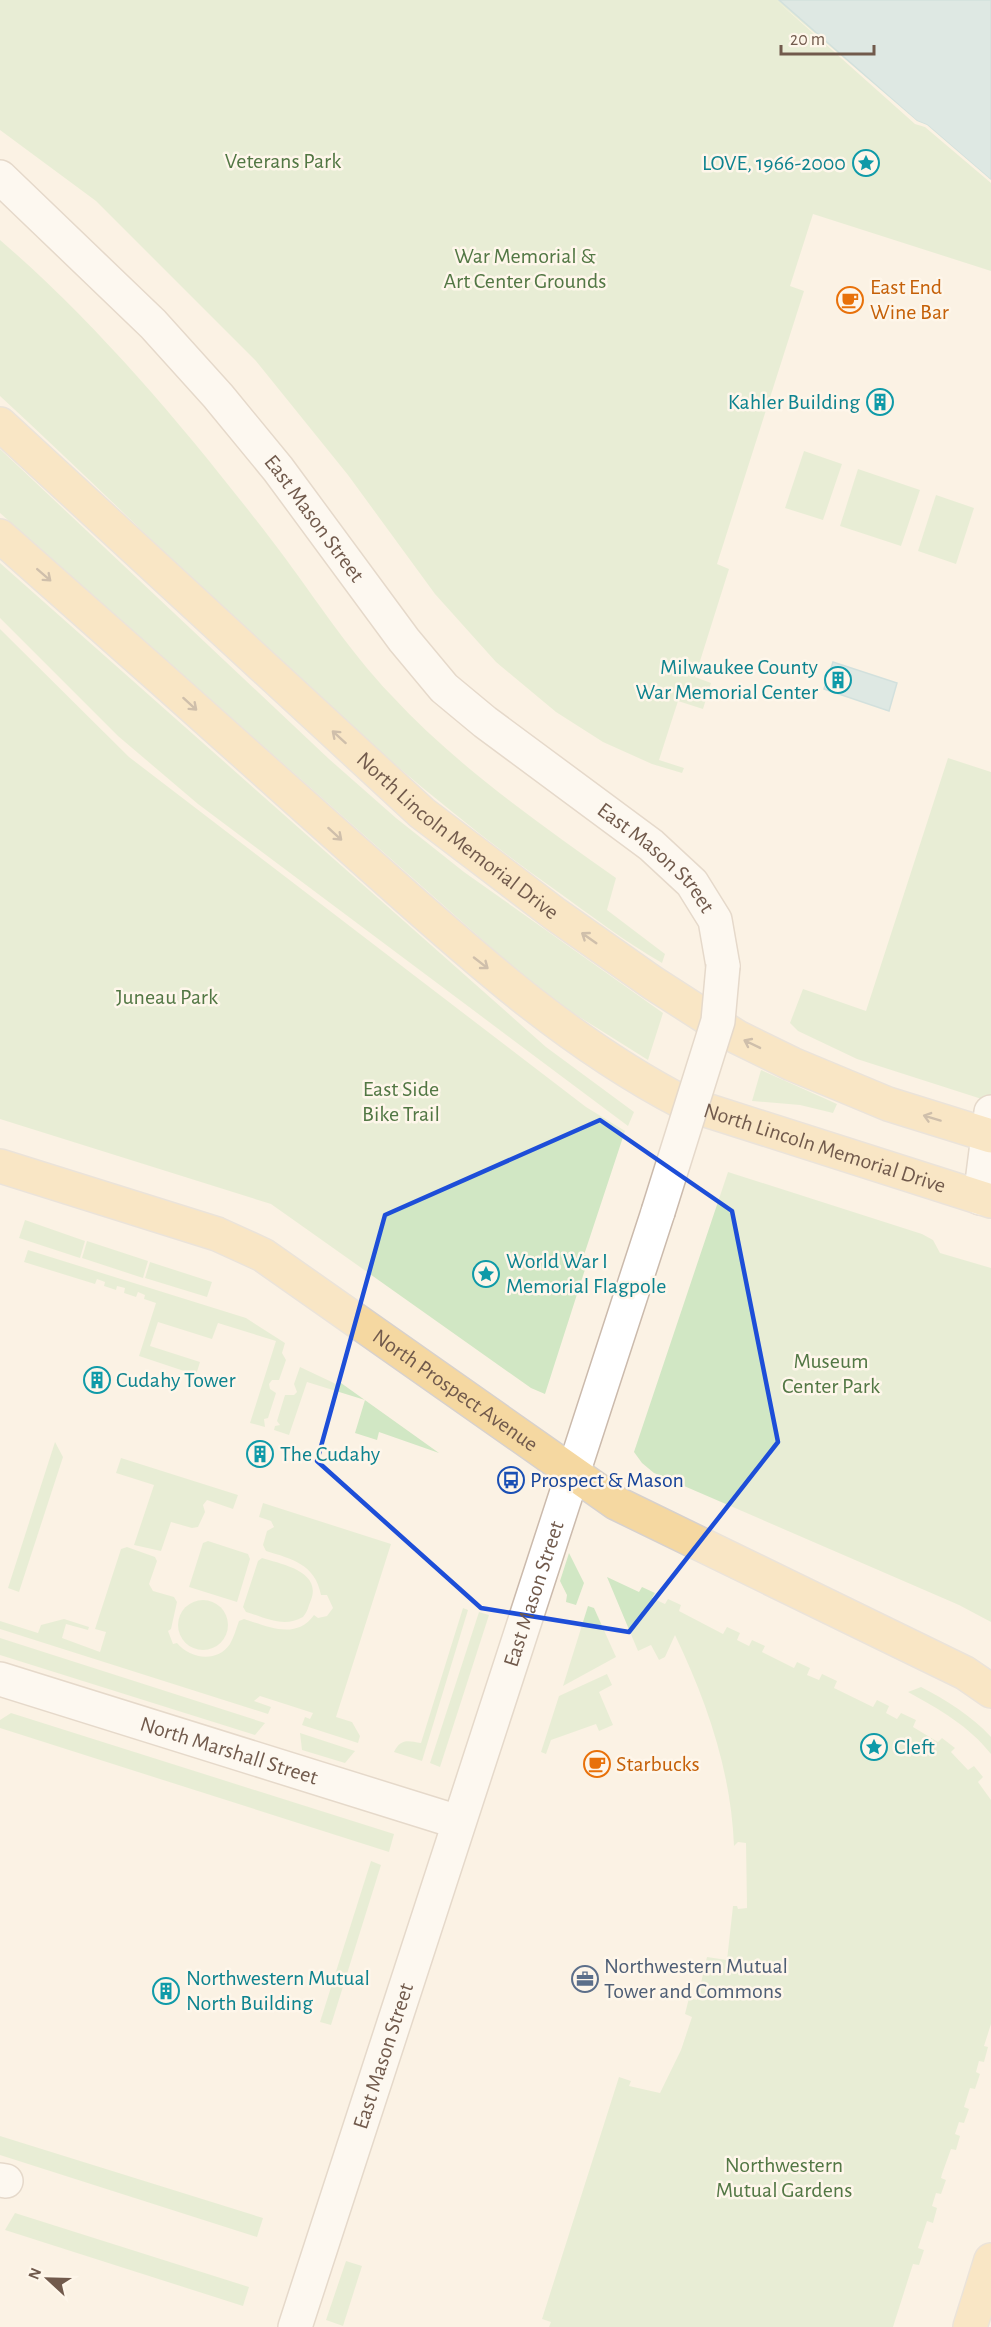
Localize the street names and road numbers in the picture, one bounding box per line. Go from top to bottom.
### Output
street label: East Mason Street [260,451,368,586]
street label: North Lincoln Memorial Drive [353,748,563,924]
street label: East Mason Street [593,798,719,917]
street label: North Lincoln Memorial Drive [701,1099,949,1197]
street label: North Prospect Avenue [369,1325,542,1456]
street label: East Mason Street [500,1518,568,1670]
street label: North Marshall Street [138,1712,321,1789]
street label: East Mason Street [349,1980,417,2132]

